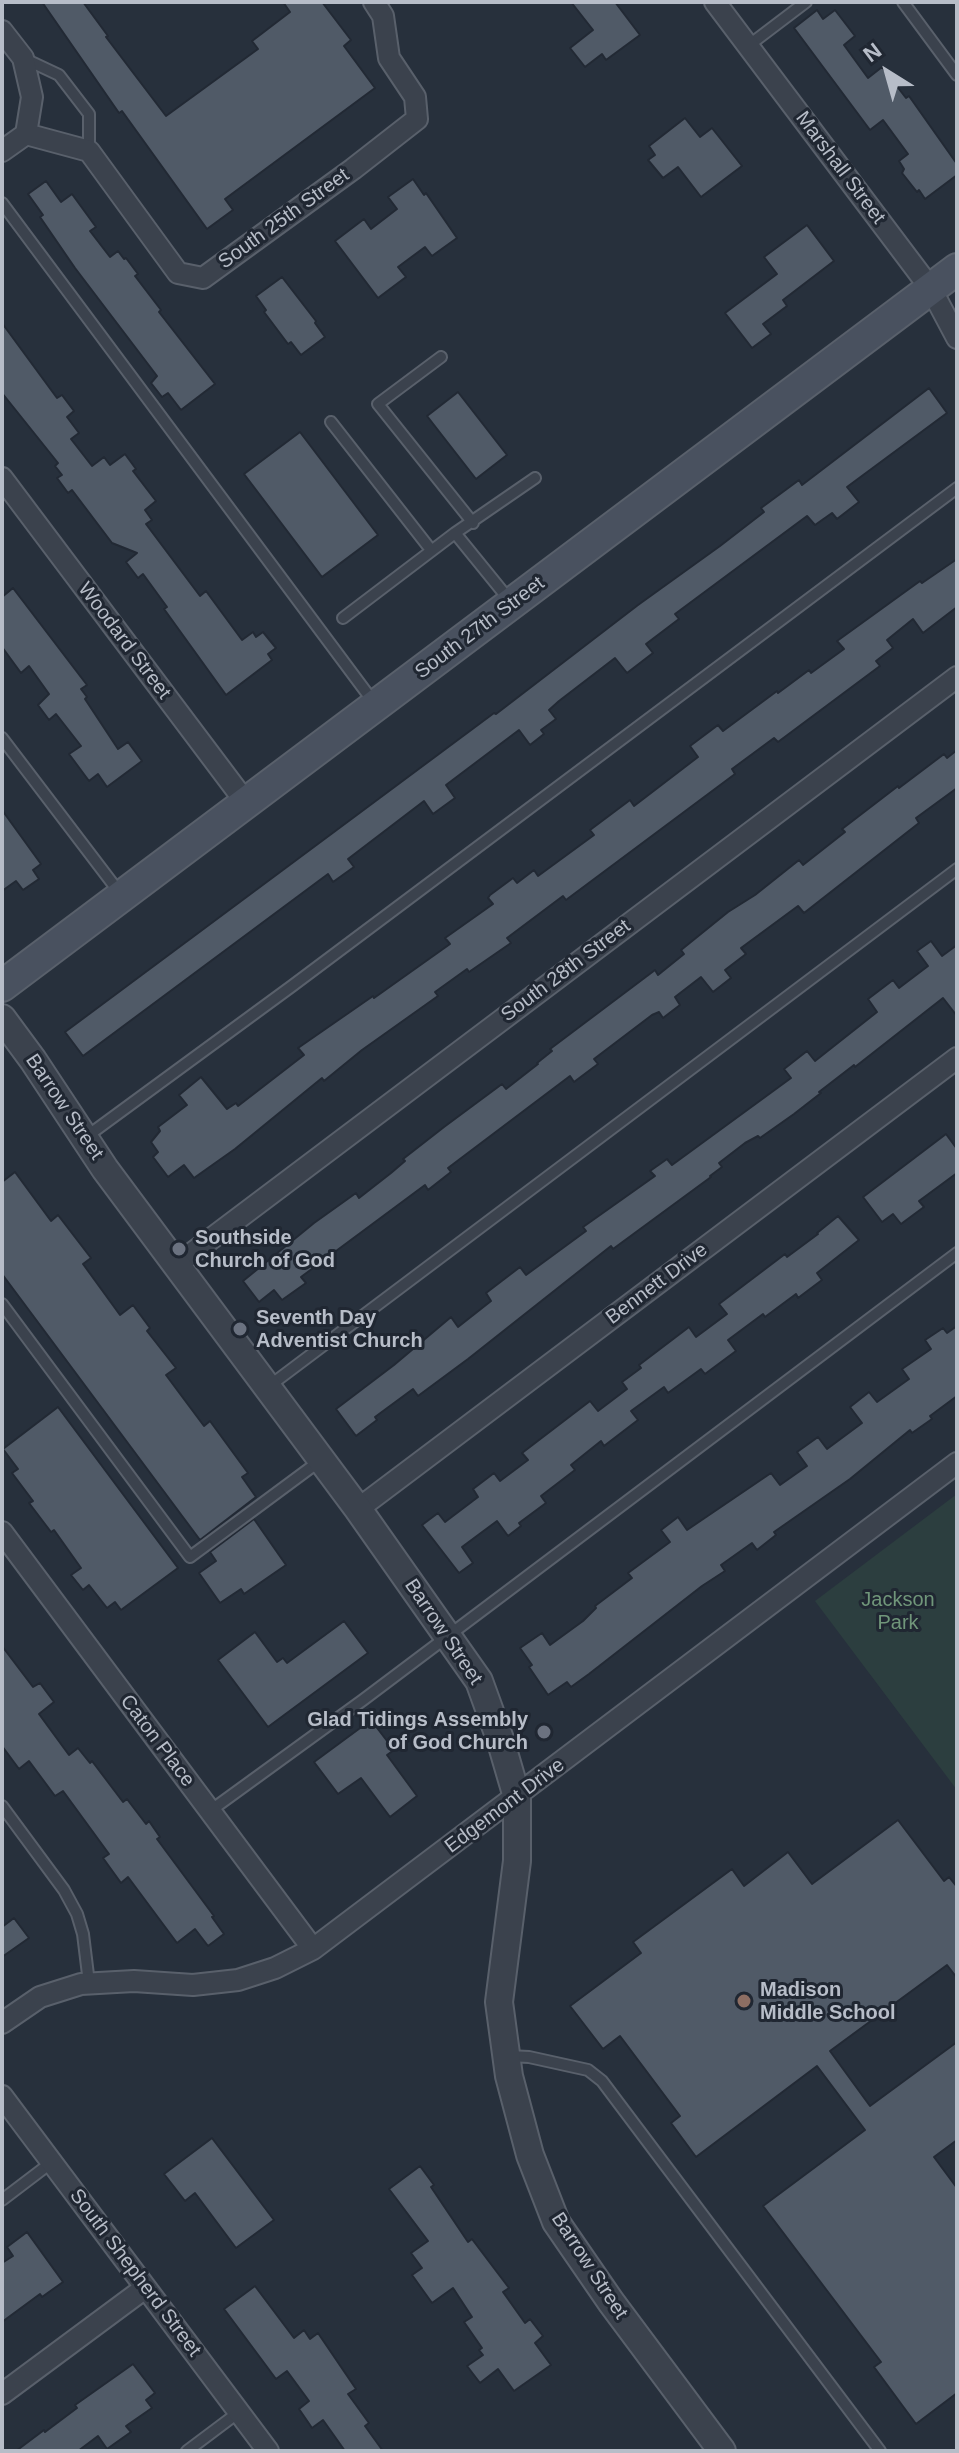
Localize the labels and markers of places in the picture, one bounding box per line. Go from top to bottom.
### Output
place label: Southside Church of God [195,1226,335,1273]
marker: Southside Church of God [170,1240,188,1258]
place label: Seventh Day Adventist Church [256,1306,423,1353]
marker: Seventh Day Adventist Church [231,1320,249,1338]
place label: Glad Tidings Assembly of God Church [307,1708,528,1755]
marker: Glad Tidings Assembly of God Church [535,1723,553,1741]
place label: Madison Middle School [760,1978,896,2025]
marker: Madison Middle School [735,1992,753,2010]

